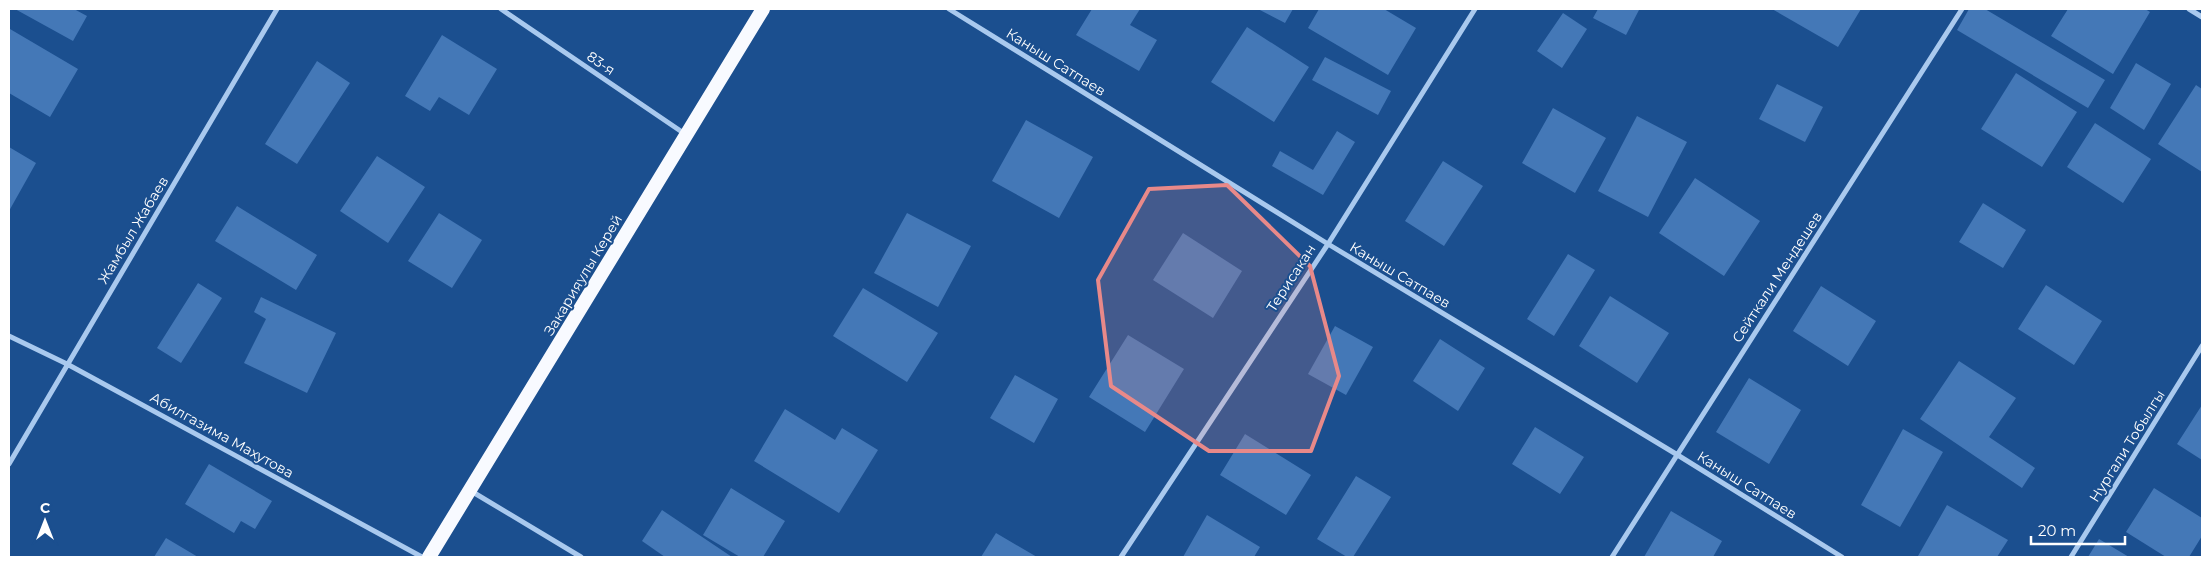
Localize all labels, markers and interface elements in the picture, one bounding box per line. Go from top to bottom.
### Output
street label: Каныш Сатпаев [1003,24,1109,100]
street label: 83-я [583,47,619,79]
street label: Жамбыл Жабаев [94,173,172,287]
street label: Сейткали Мендешев [1728,208,1826,346]
street label: Закарияулы Керей [540,211,626,339]
street label: Каныш Сатпаев [1346,238,1454,312]
street label: Терисакан [1262,241,1320,315]
street label: Нургали Тобылгы [2085,387,2169,505]
street label: Абилгазима Махутова [147,388,297,482]
street label: Каныш Сатпаев [1694,447,1800,523]
north arrow [20,496,70,546]
text: С [40,499,50,517]
scale bar [2031,514,2125,546]
text: 20 m [2038,521,2076,540]

